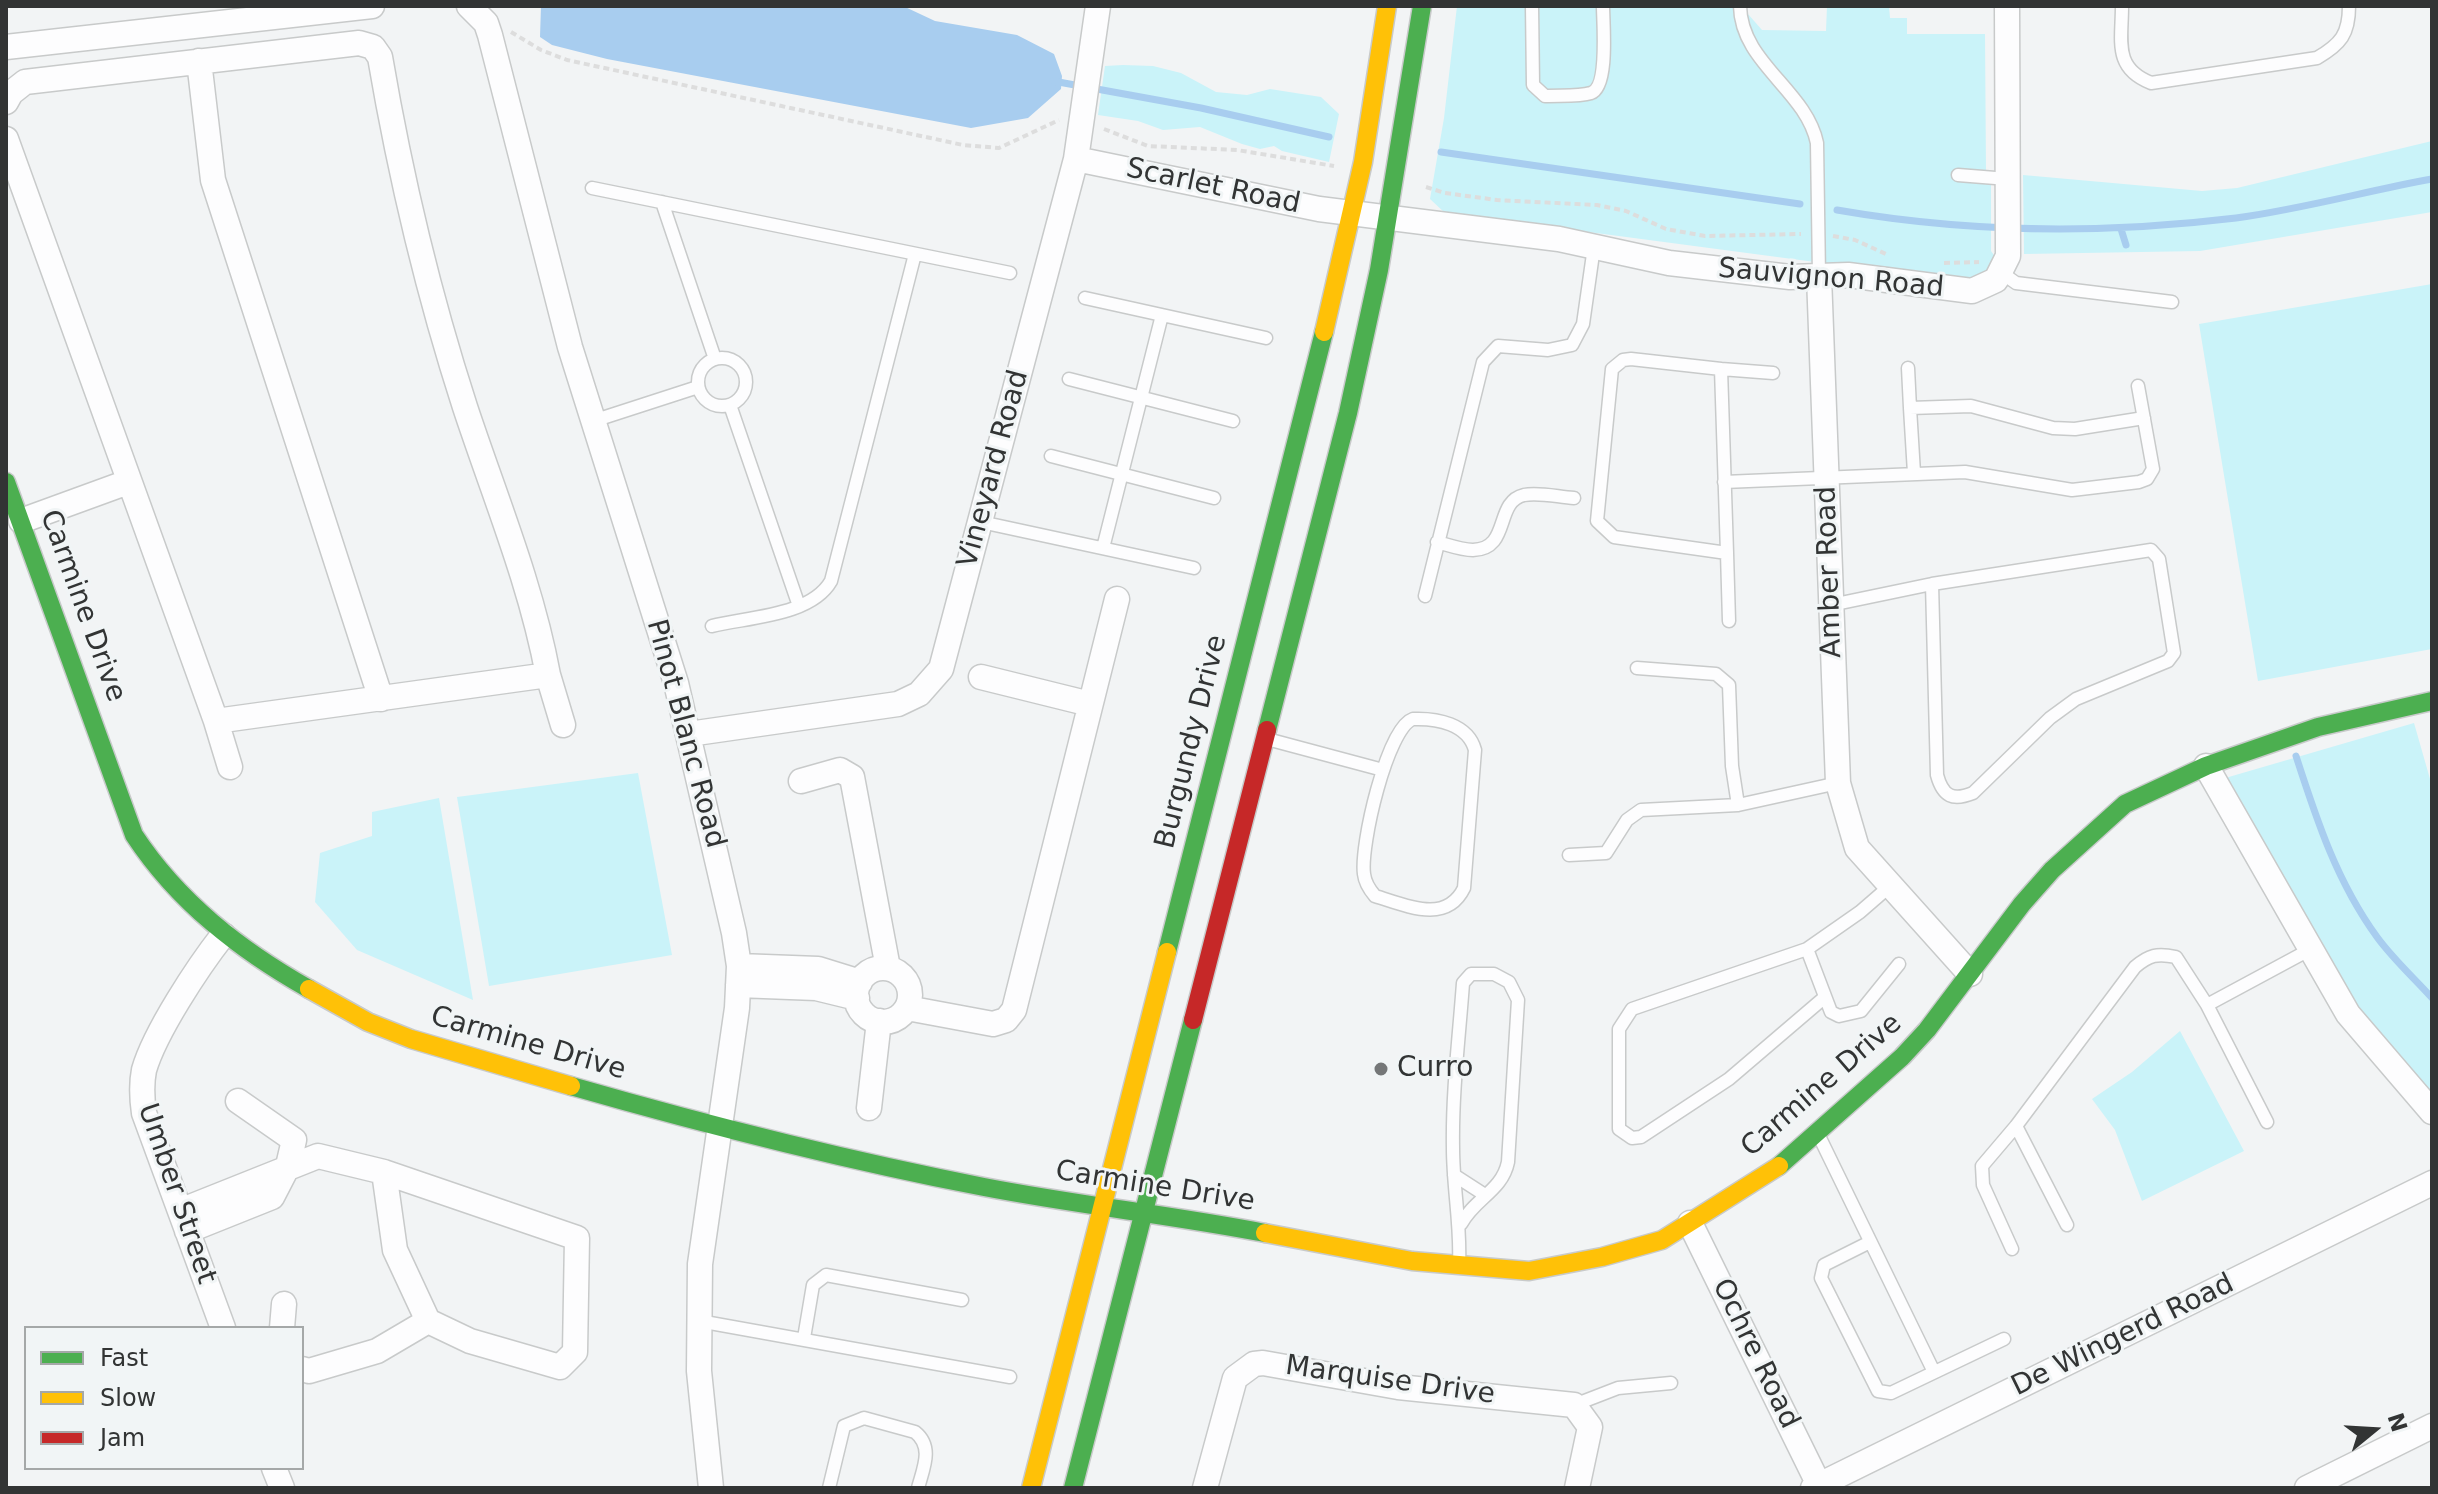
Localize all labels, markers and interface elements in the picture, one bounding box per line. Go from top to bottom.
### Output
street label: Scarlet Road [1123,152,1303,222]
street label: Sauvignon Road [1717,252,1945,306]
street label: Vineyard Road [952,367,1036,571]
street label: Amber Road [1810,485,1850,659]
street label: Carmine Drive [32,506,132,706]
street label: Pinot Blanc Road [638,616,732,852]
street label: Burgundy Drive [1149,632,1235,852]
street label: Carmine Drive [427,1000,629,1088]
street label: Carmine Drive [1735,1007,1909,1165]
place label: Curro [1397,1052,1473,1086]
marker: Curro [1372,1060,1390,1078]
street label: Umber Street [129,1100,223,1288]
street label: Carmine Drive [1053,1155,1257,1219]
street label: De Wingerd Road [2006,1268,2240,1404]
street label: Ochre Road [1704,1274,1806,1434]
legend [24,1326,304,1470]
text: Fast [100,1344,148,1372]
street label: Marquise Drive [1283,1350,1497,1412]
text: Slow [100,1384,156,1412]
north arrow [2334,1390,2414,1470]
text: N [2383,1410,2412,1435]
text: Jam [100,1424,145,1452]

